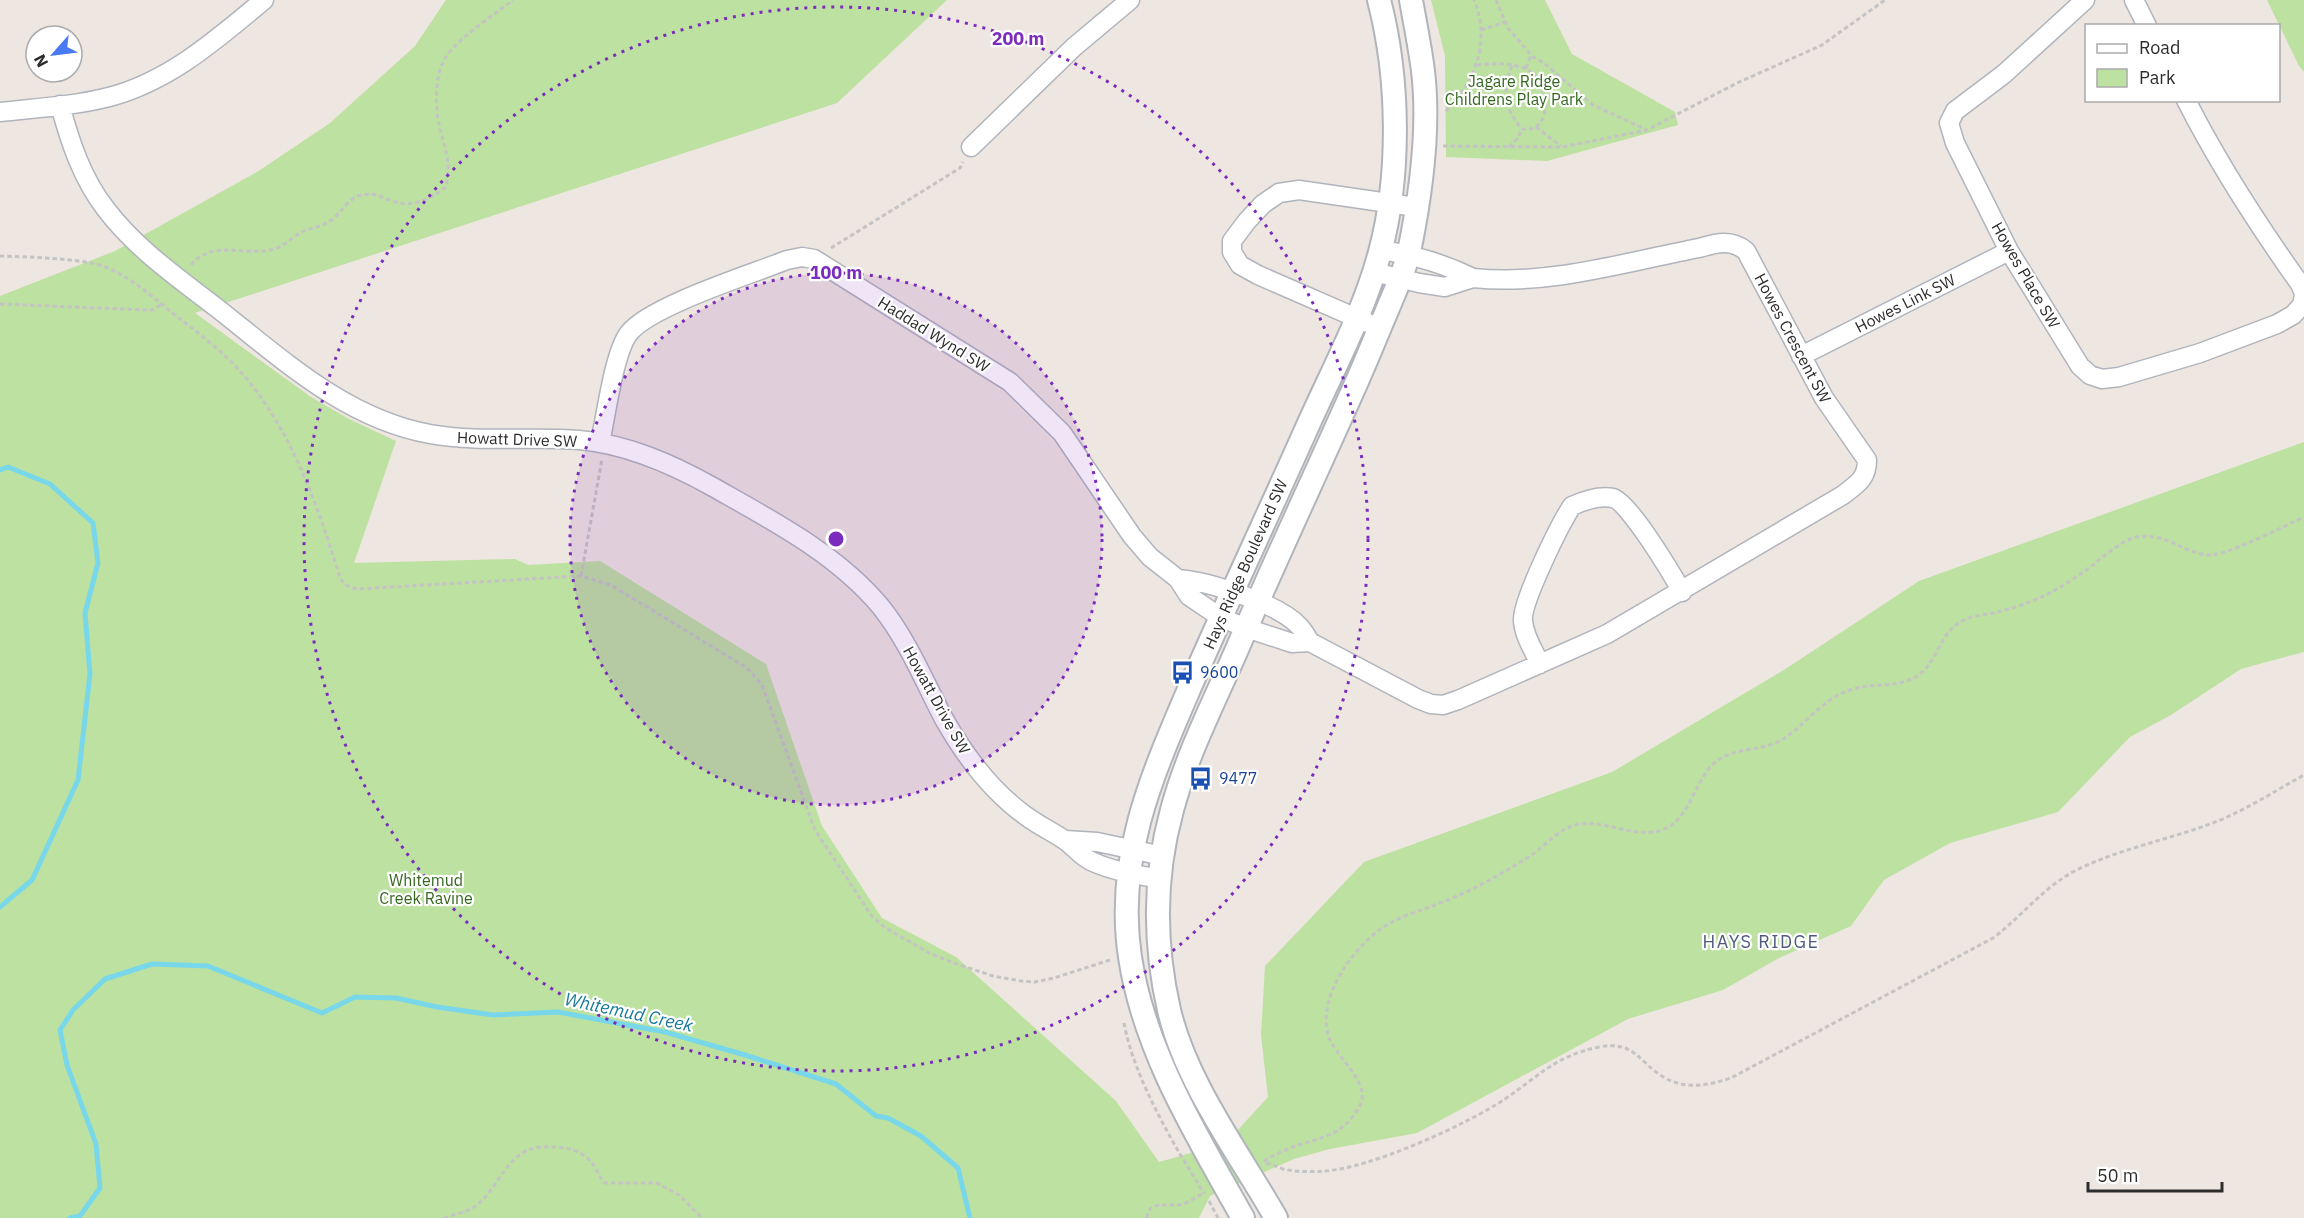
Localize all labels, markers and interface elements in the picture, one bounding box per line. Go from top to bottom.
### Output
north arrow [24,24,84,84]
legend [2085,24,2280,102]
text: 200 m [992,27,1044,50]
text: Road [2139,36,2180,59]
text: N [29,51,52,71]
text: Park [2139,66,2176,89]
park label: Jagare Ridge Childrens Play Park [1445,71,1584,109]
street label: Howes Place SW [1987,218,2065,332]
text: 100 m [810,261,862,284]
street label: Howes Link SW [1852,269,1958,337]
street label: Howes Crescent SW [1750,270,1836,406]
street label: Haddad Wynd SW [874,292,994,376]
street label: Howatt Drive SW [457,427,577,451]
street label: Hays Ridge Boulevard SW [1198,476,1292,652]
centre of rings [826,529,846,549]
street label: Howatt Drive SW [899,643,975,757]
bus stop icon: 9600 [1169,659,1195,685]
place label: 9600 [1200,662,1238,682]
bus stop icon: 9477 [1188,765,1214,791]
place label: 9477 [1219,768,1257,788]
park label: Whitemud Creek Ravine [379,870,473,908]
district label: HAYS RIDGE [1702,930,1820,953]
water label: Whitemud Creek [563,987,696,1037]
scale bar [2088,1155,2222,1193]
text: 50 m [2097,1164,2139,1187]

